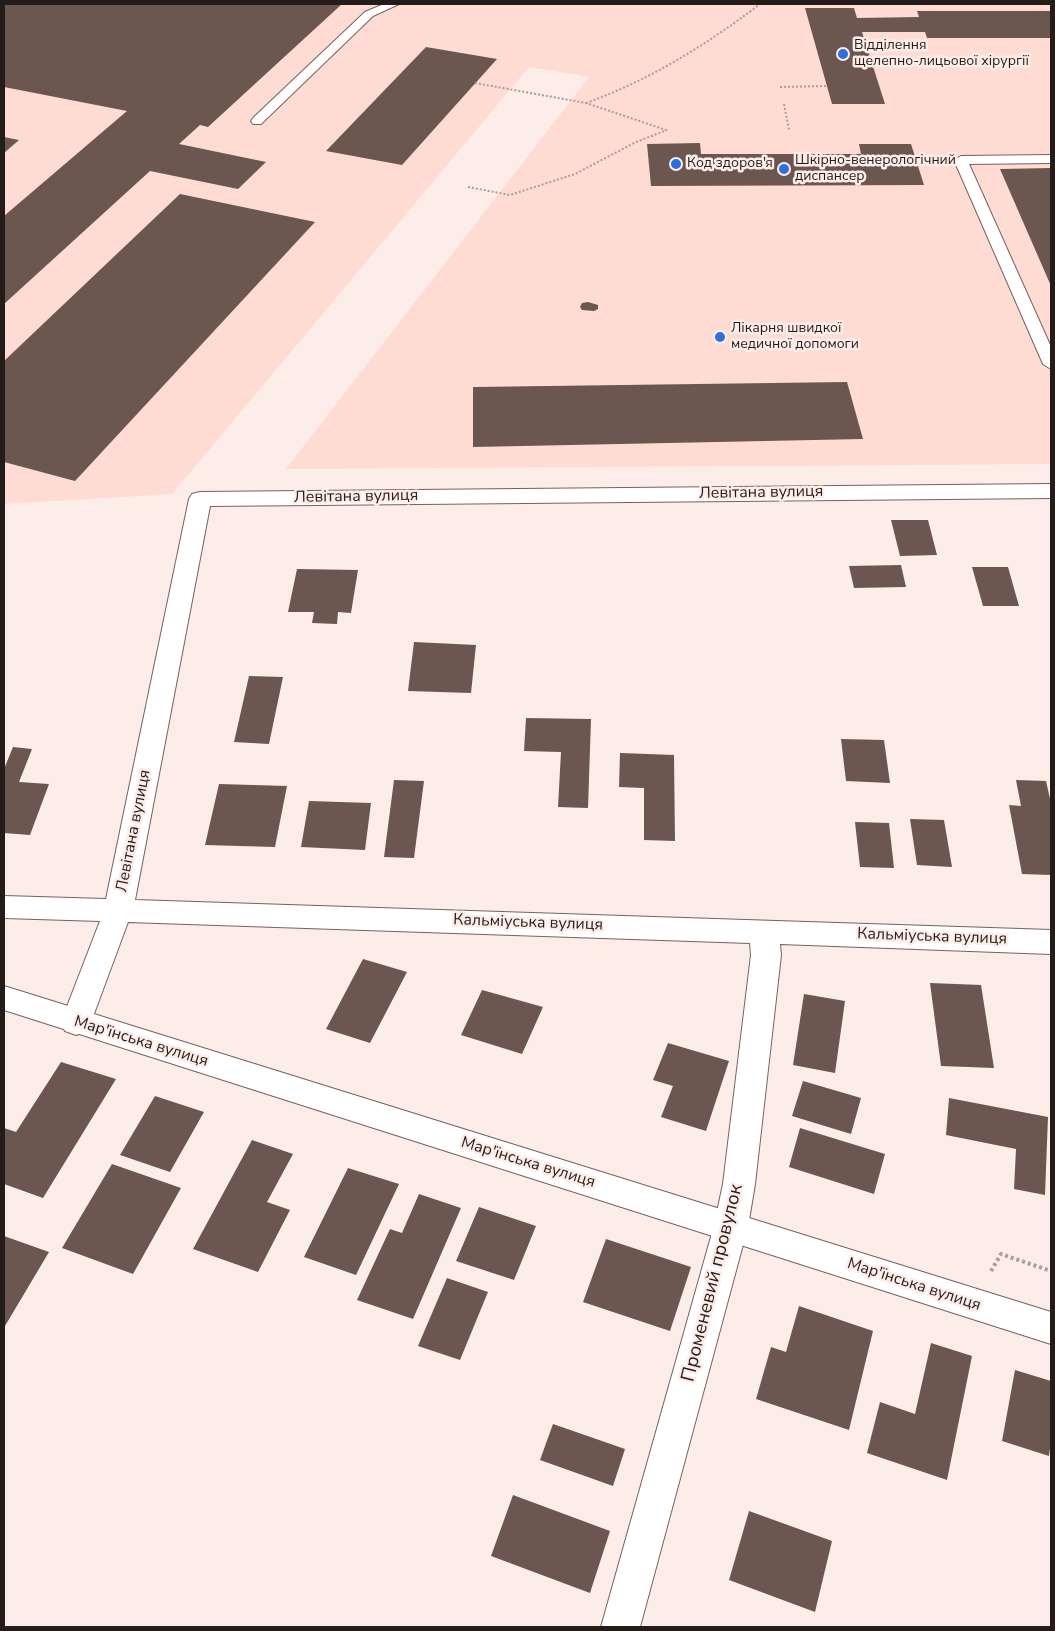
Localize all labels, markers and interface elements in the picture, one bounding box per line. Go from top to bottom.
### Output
place label: Відділення щелепно-лицьової хірургії [854,38,1029,70]
marker: Відділення щелепно-лицьової хірургії [836,47,850,61]
place label: Шкірно-венерологічний диспансер [795,153,956,186]
place label: Код здоров'я [687,156,773,172]
marker: Код здоров'я [669,157,683,171]
marker: Шкірно-венерологічний диспансер [777,162,791,176]
place label: Лікарня швидкої медичної допомоги [731,321,859,354]
marker: Лікарня швидкої медичної допомоги [713,330,727,344]
street label: Левітана вулиця [699,482,823,504]
street label: Левітана вулиця [294,486,418,508]
street label: Левітана вулиця [113,768,155,894]
street label: Кальміуська вулиця [453,911,603,935]
street label: Кальміуська вулиця [857,925,1007,949]
street label: Мар'їнська вулиця [72,1012,210,1072]
street label: Мар'їнська вулиця [459,1133,597,1193]
street label: Променевий провулок [677,1182,749,1384]
street label: Мар'їнська вулиця [845,1254,983,1316]

